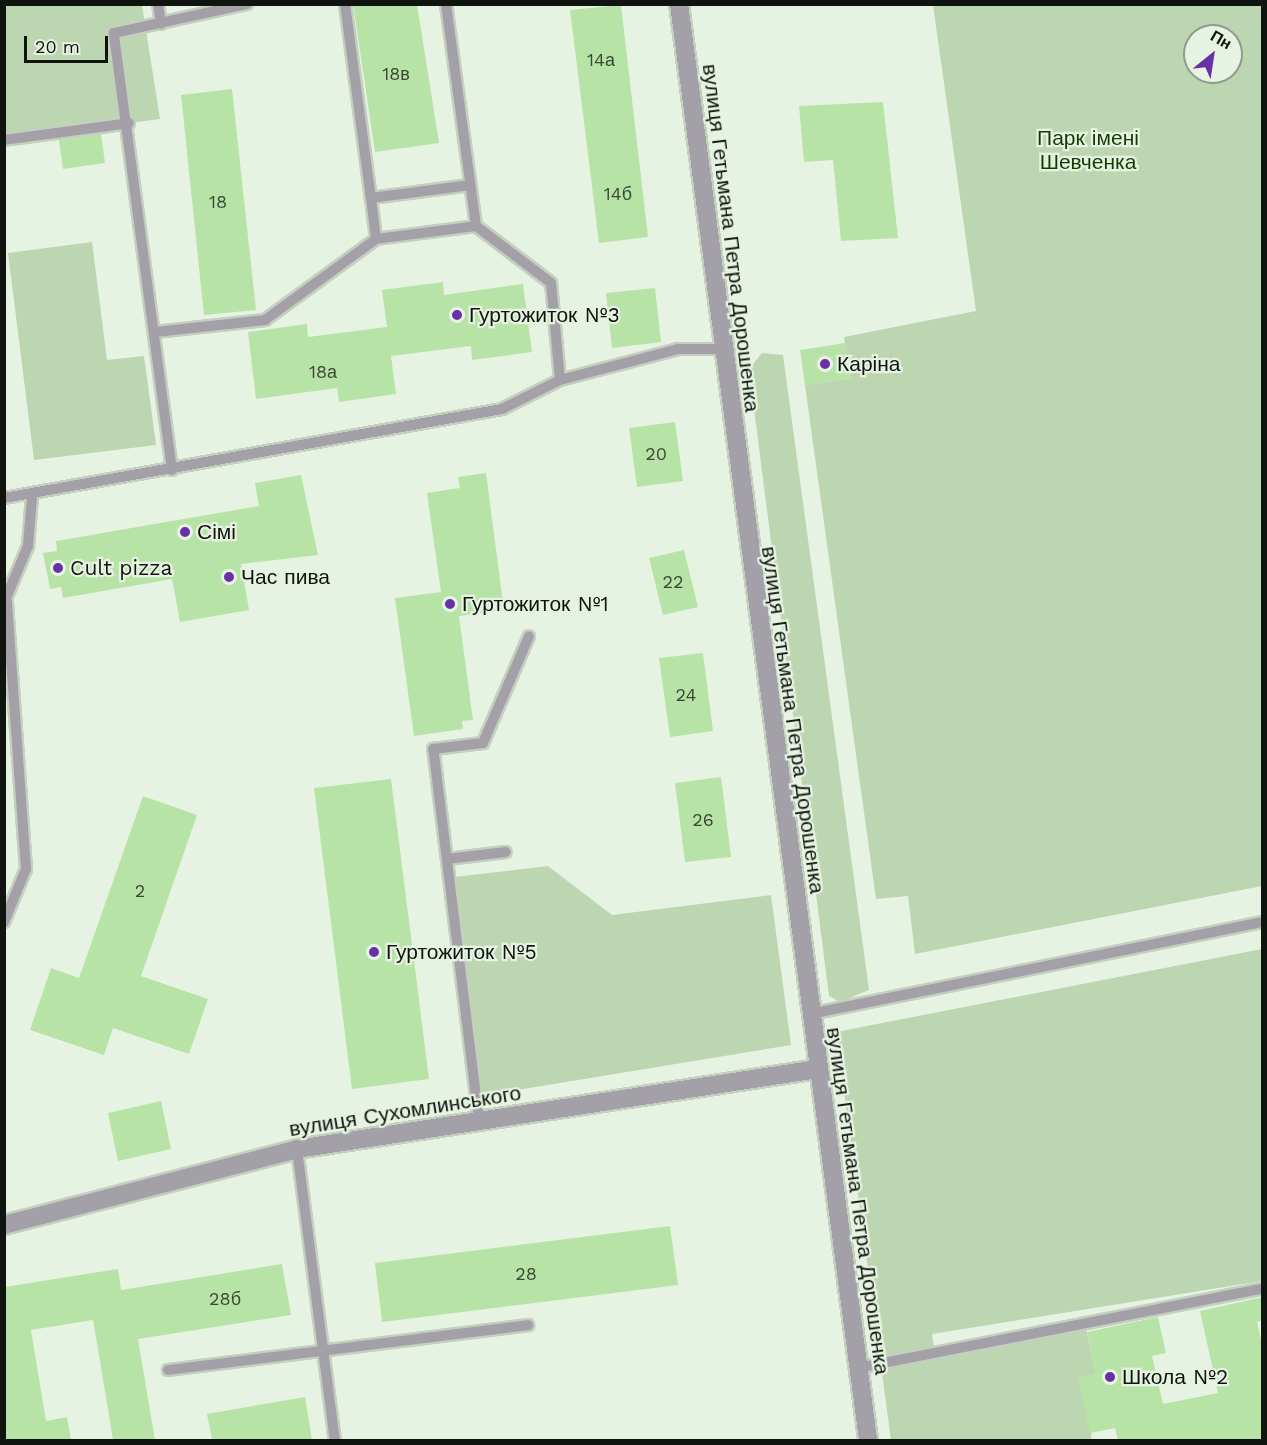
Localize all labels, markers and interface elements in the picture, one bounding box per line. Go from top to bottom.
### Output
scale bar [27,24,111,62]
north arrow [1183,24,1243,84]
text: Пн [1207,26,1235,53]
text: 20 m [35,36,80,57]
house number: 14а [587,49,615,71]
house number: 18в [382,63,410,85]
street label: вулиця Гетьмана Петра Дорошенка [697,63,765,413]
park label: Парк імені Шевченка [1037,125,1139,175]
house number: 14б [604,183,632,205]
house number: 18 [209,191,227,213]
place label: Гуртожиток №3 [469,302,620,328]
marker: Гуртожиток №3 [450,308,464,322]
place label: Каріна [837,351,901,377]
marker: Каріна [818,357,832,371]
house number: 18а [309,361,337,383]
house number: 20 [645,443,667,465]
place label: Сімі [197,519,236,545]
marker: Сімі [178,525,192,539]
street label: вулиця Гетьмана Петра Дорошенка [756,545,830,895]
place label: Cult pizza [70,555,172,581]
marker: Cult pizza [51,561,65,575]
place label: Час пива [241,564,330,590]
marker: Час пива [222,570,236,584]
house number: 22 [663,571,683,593]
place label: Гуртожиток №1 [462,591,609,617]
marker: Гуртожиток №1 [443,597,457,611]
house number: 24 [676,684,696,706]
house number: 26 [692,809,714,831]
house number: 2 [135,880,145,902]
place label: Гуртожиток №5 [386,939,537,965]
marker: Гуртожиток №5 [367,945,381,959]
street label: вулиця Гетьмана Петра Дорошенка [821,1026,895,1376]
street label: вулиця Сухомлинського [287,1080,523,1142]
house number: 28 [515,1263,537,1285]
house number: 28б [209,1288,241,1310]
place label: Школа №2 [1122,1364,1228,1390]
marker: Школа №2 [1103,1370,1117,1384]

